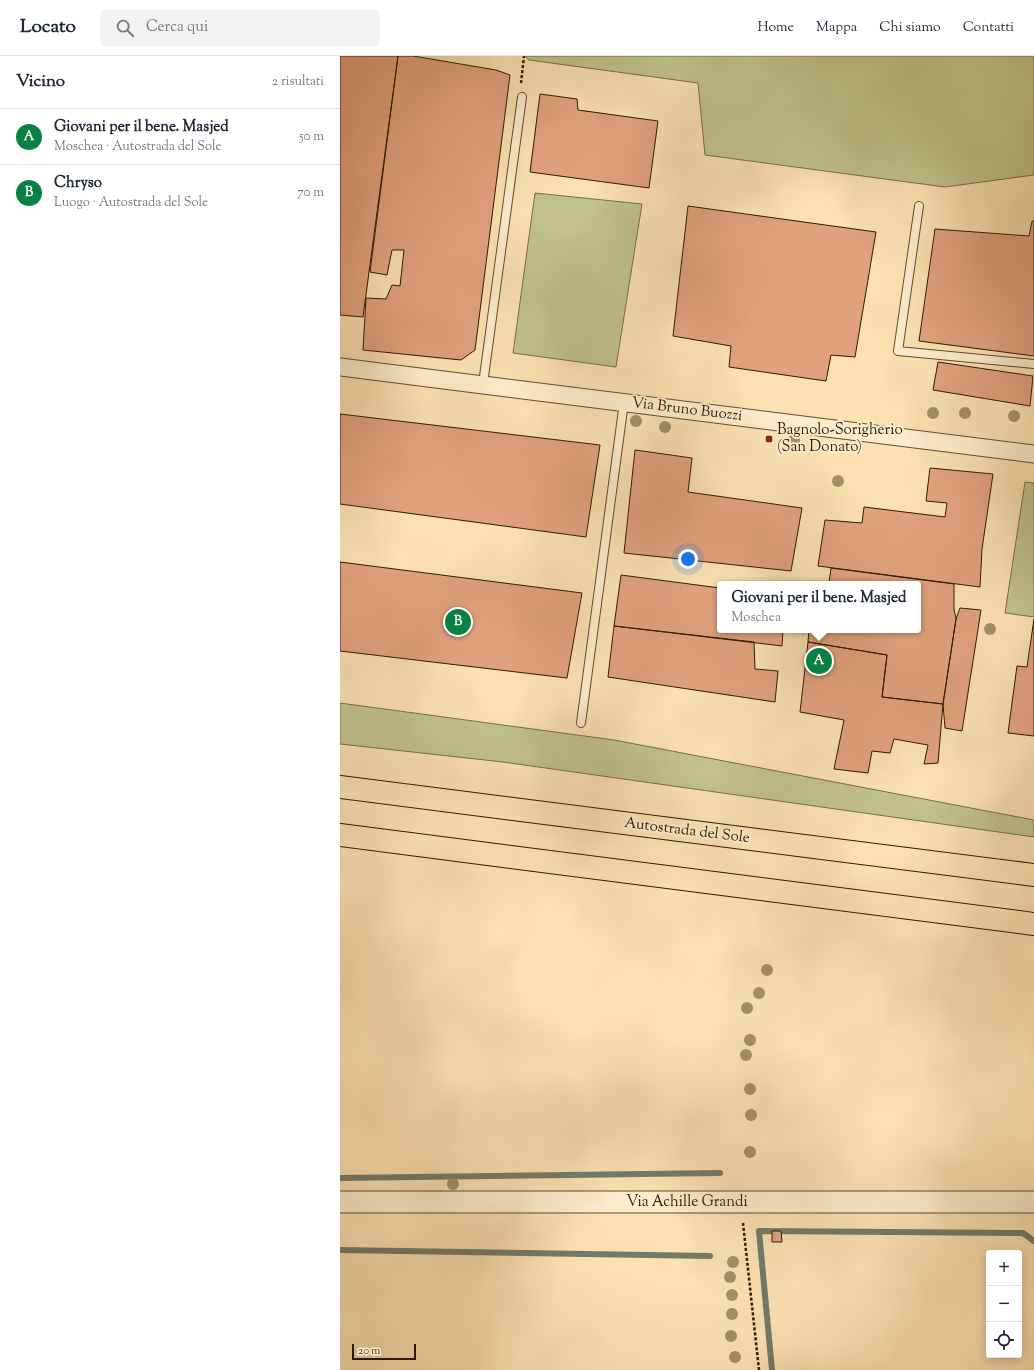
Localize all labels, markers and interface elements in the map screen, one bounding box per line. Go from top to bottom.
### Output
search box [100,10,380,46]
text: Locato [20,14,76,41]
icon: search [114,17,136,39]
text: Cerca qui [146,17,208,38]
text: Home [757,18,794,38]
text: Mappa [816,18,857,38]
text: Chi siamo [879,18,941,38]
text: Contatti [963,18,1014,38]
text: Vicino [16,70,65,94]
text: 2 risultati [272,73,324,91]
text: Giovani per il bene. Masjed [54,117,229,138]
text: A [24,128,34,146]
text: 50 m [299,128,324,146]
text: Moschea · Autostrada del Sole [54,138,222,156]
text: Chryso [54,173,102,194]
text: B [25,184,33,202]
text: 70 m [297,184,324,202]
text: Luogo · Autostrada del Sole [54,194,208,212]
street label: Via Bruno Buozzi [630,393,744,427]
place label: Bagnolo-Sorigherio (San Donato) [777,420,903,458]
marker: Bagnolo-Sorigherio (San Donato) [764,434,774,444]
your location [678,549,698,569]
popup [717,581,921,633]
text: Giovani per il bene. Masjed [732,588,906,609]
pin: B [445,607,471,637]
text: Moschea [732,609,781,627]
pin: A [806,646,832,676]
street label: Autostrada del Sole [623,813,751,849]
street label: Via Achille Grandi [626,1192,748,1213]
map controls [986,1250,1022,1358]
button: + [986,1250,1022,1286]
button: − [986,1286,1022,1322]
button: locate [986,1322,1022,1358]
scale bar [352,1342,416,1361]
text: 20 m [358,1343,380,1359]

